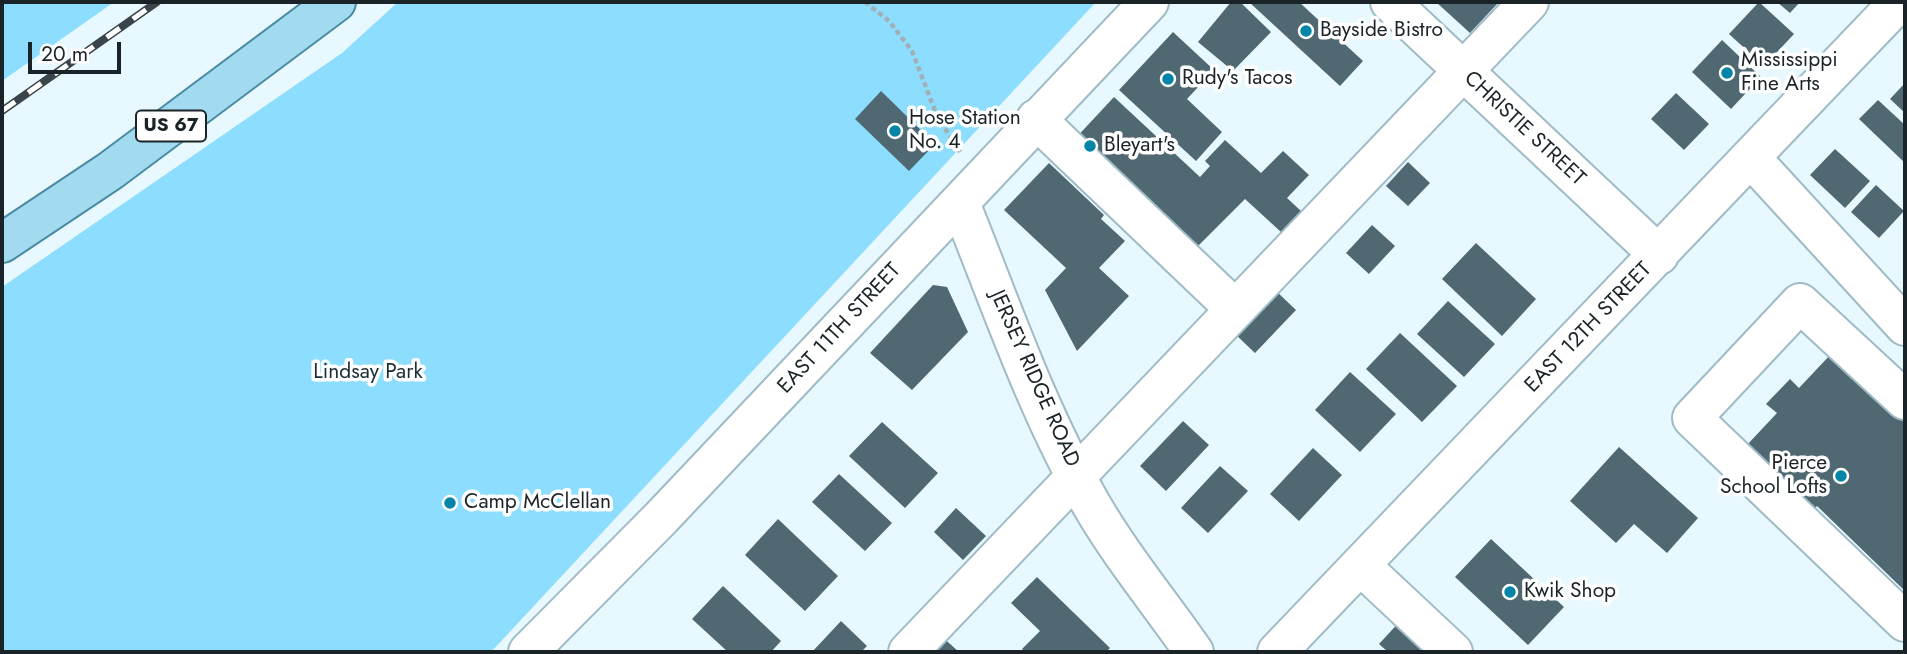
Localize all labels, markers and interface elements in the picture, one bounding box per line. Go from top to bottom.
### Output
place label: Bayside Bistro [1320,18,1443,44]
marker: Bayside Bistro [1298,23,1314,39]
scale bar [32,28,124,72]
text: 20 m [41,39,88,69]
place label: Mississippi Fine Arts [1741,48,1838,98]
marker: Mississippi Fine Arts [1719,65,1735,81]
place label: Rudy's Tacos [1182,66,1292,92]
street label: CHRISTIE STREET [1458,66,1590,192]
marker: Rudy's Tacos [1160,71,1176,87]
place label: Hose Station No. 4 [909,106,1021,156]
road number: US 67 [136,110,206,142]
marker: Hose Station No. 4 [887,123,903,139]
place label: Bleyart's [1104,133,1175,159]
marker: Bleyart's [1082,138,1098,154]
street label: EAST 12TH STREET [1520,258,1658,398]
street label: EAST 11TH STREET [773,259,907,399]
street label: JERSEY RIDGE ROAD [984,287,1084,471]
park label: Lindsay Park [313,360,423,386]
place label: Pierce School Lofts [1720,451,1827,501]
marker: Pierce School Lofts [1833,468,1849,484]
place label: Camp McClellan [464,490,611,516]
marker: Camp McClellan [442,495,458,511]
place label: Kwik Shop [1524,579,1616,605]
marker: Kwik Shop [1502,584,1518,600]

